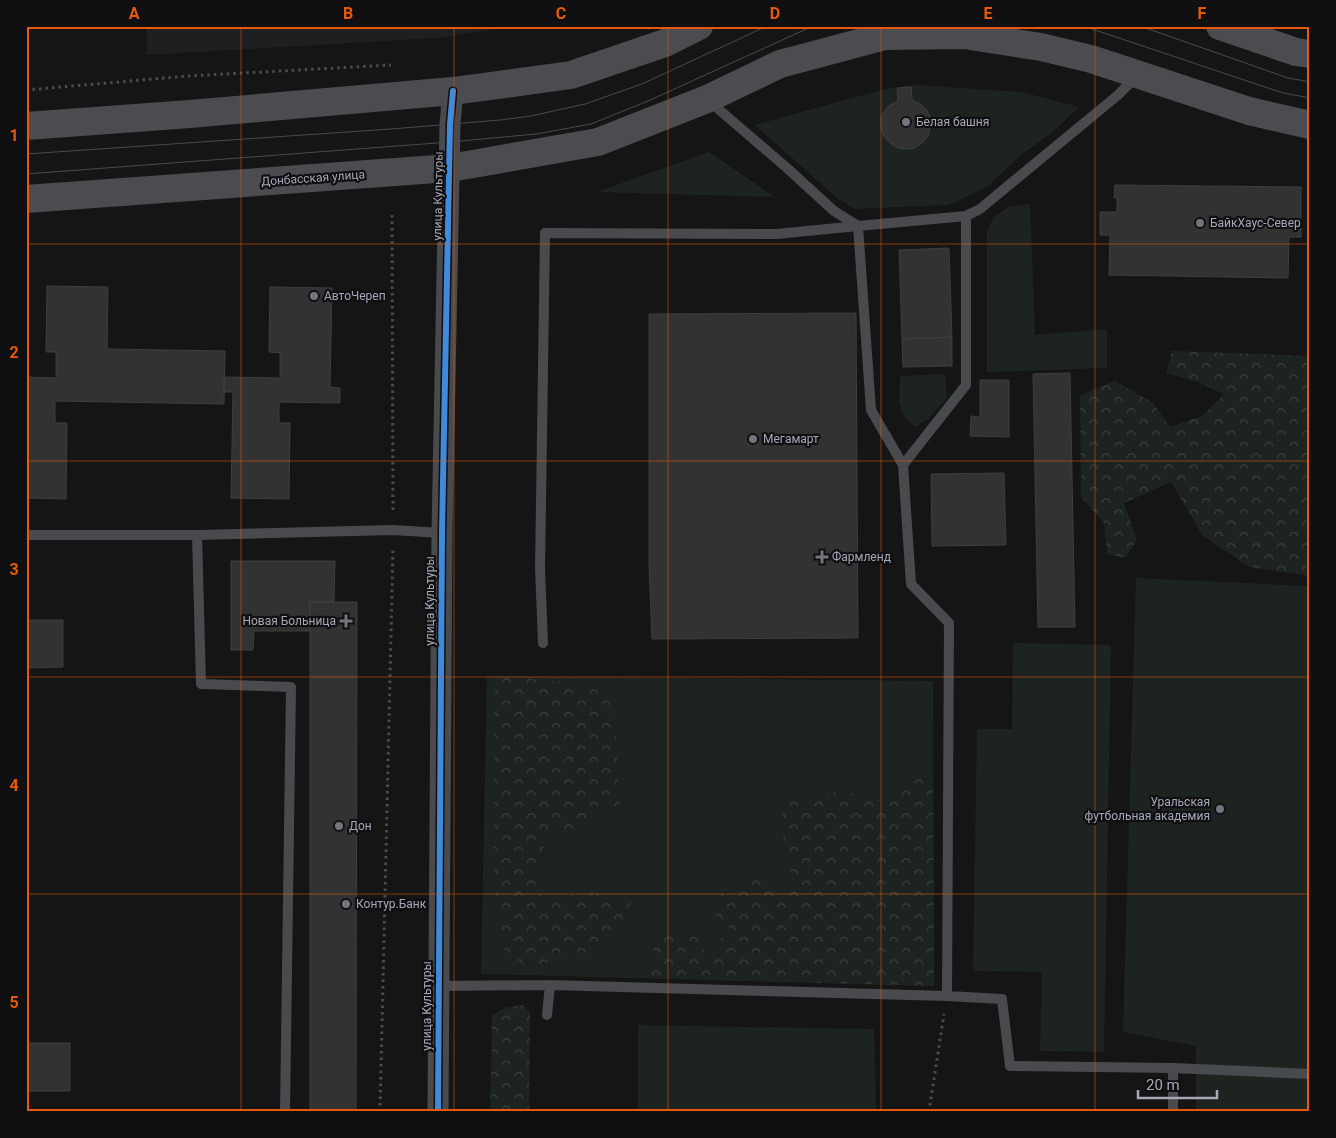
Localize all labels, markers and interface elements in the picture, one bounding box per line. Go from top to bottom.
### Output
text: A [129,4,140,23]
text: B [343,4,353,23]
text: C [556,4,566,23]
text: D [770,4,780,23]
text: E [984,4,993,23]
text: F [1198,4,1207,23]
place label: Белая башня [916,115,989,129]
marker: Белая башня [900,116,912,128]
text: 1 [9,126,19,145]
street label: улица Культуры [430,151,446,241]
street label: Донбасская улица [261,167,365,189]
place label: БайкХаус-Север [1210,216,1301,230]
marker: БайкХаус-Север [1194,217,1206,229]
place label: АвтоЧереп [324,289,386,303]
marker: АвтоЧереп [308,290,320,302]
text: 2 [9,343,19,362]
place label: Мегамарт [763,432,819,446]
marker: Мегамарт [747,433,759,445]
place label: Фармленд [832,550,891,564]
marker: Фармленд [816,551,828,563]
street label: улица Культуры [423,556,437,646]
text: 3 [9,560,19,579]
place label: Новая Больница [242,614,336,628]
marker: Новая Больница [340,615,352,627]
text: 4 [9,776,19,795]
place label: Уральская футбольная академия [1084,795,1210,823]
marker: Уральская футбольная академия [1214,803,1226,815]
place label: Дон [349,819,372,833]
marker: Дон [333,820,345,832]
place label: Контур.Банк [356,897,427,911]
marker: Контур.Банк [340,898,352,910]
street label: улица Культуры [420,961,434,1051]
text: 5 [9,993,19,1012]
scale bar [1138,1068,1217,1100]
text: 20 m [1146,1076,1180,1094]

